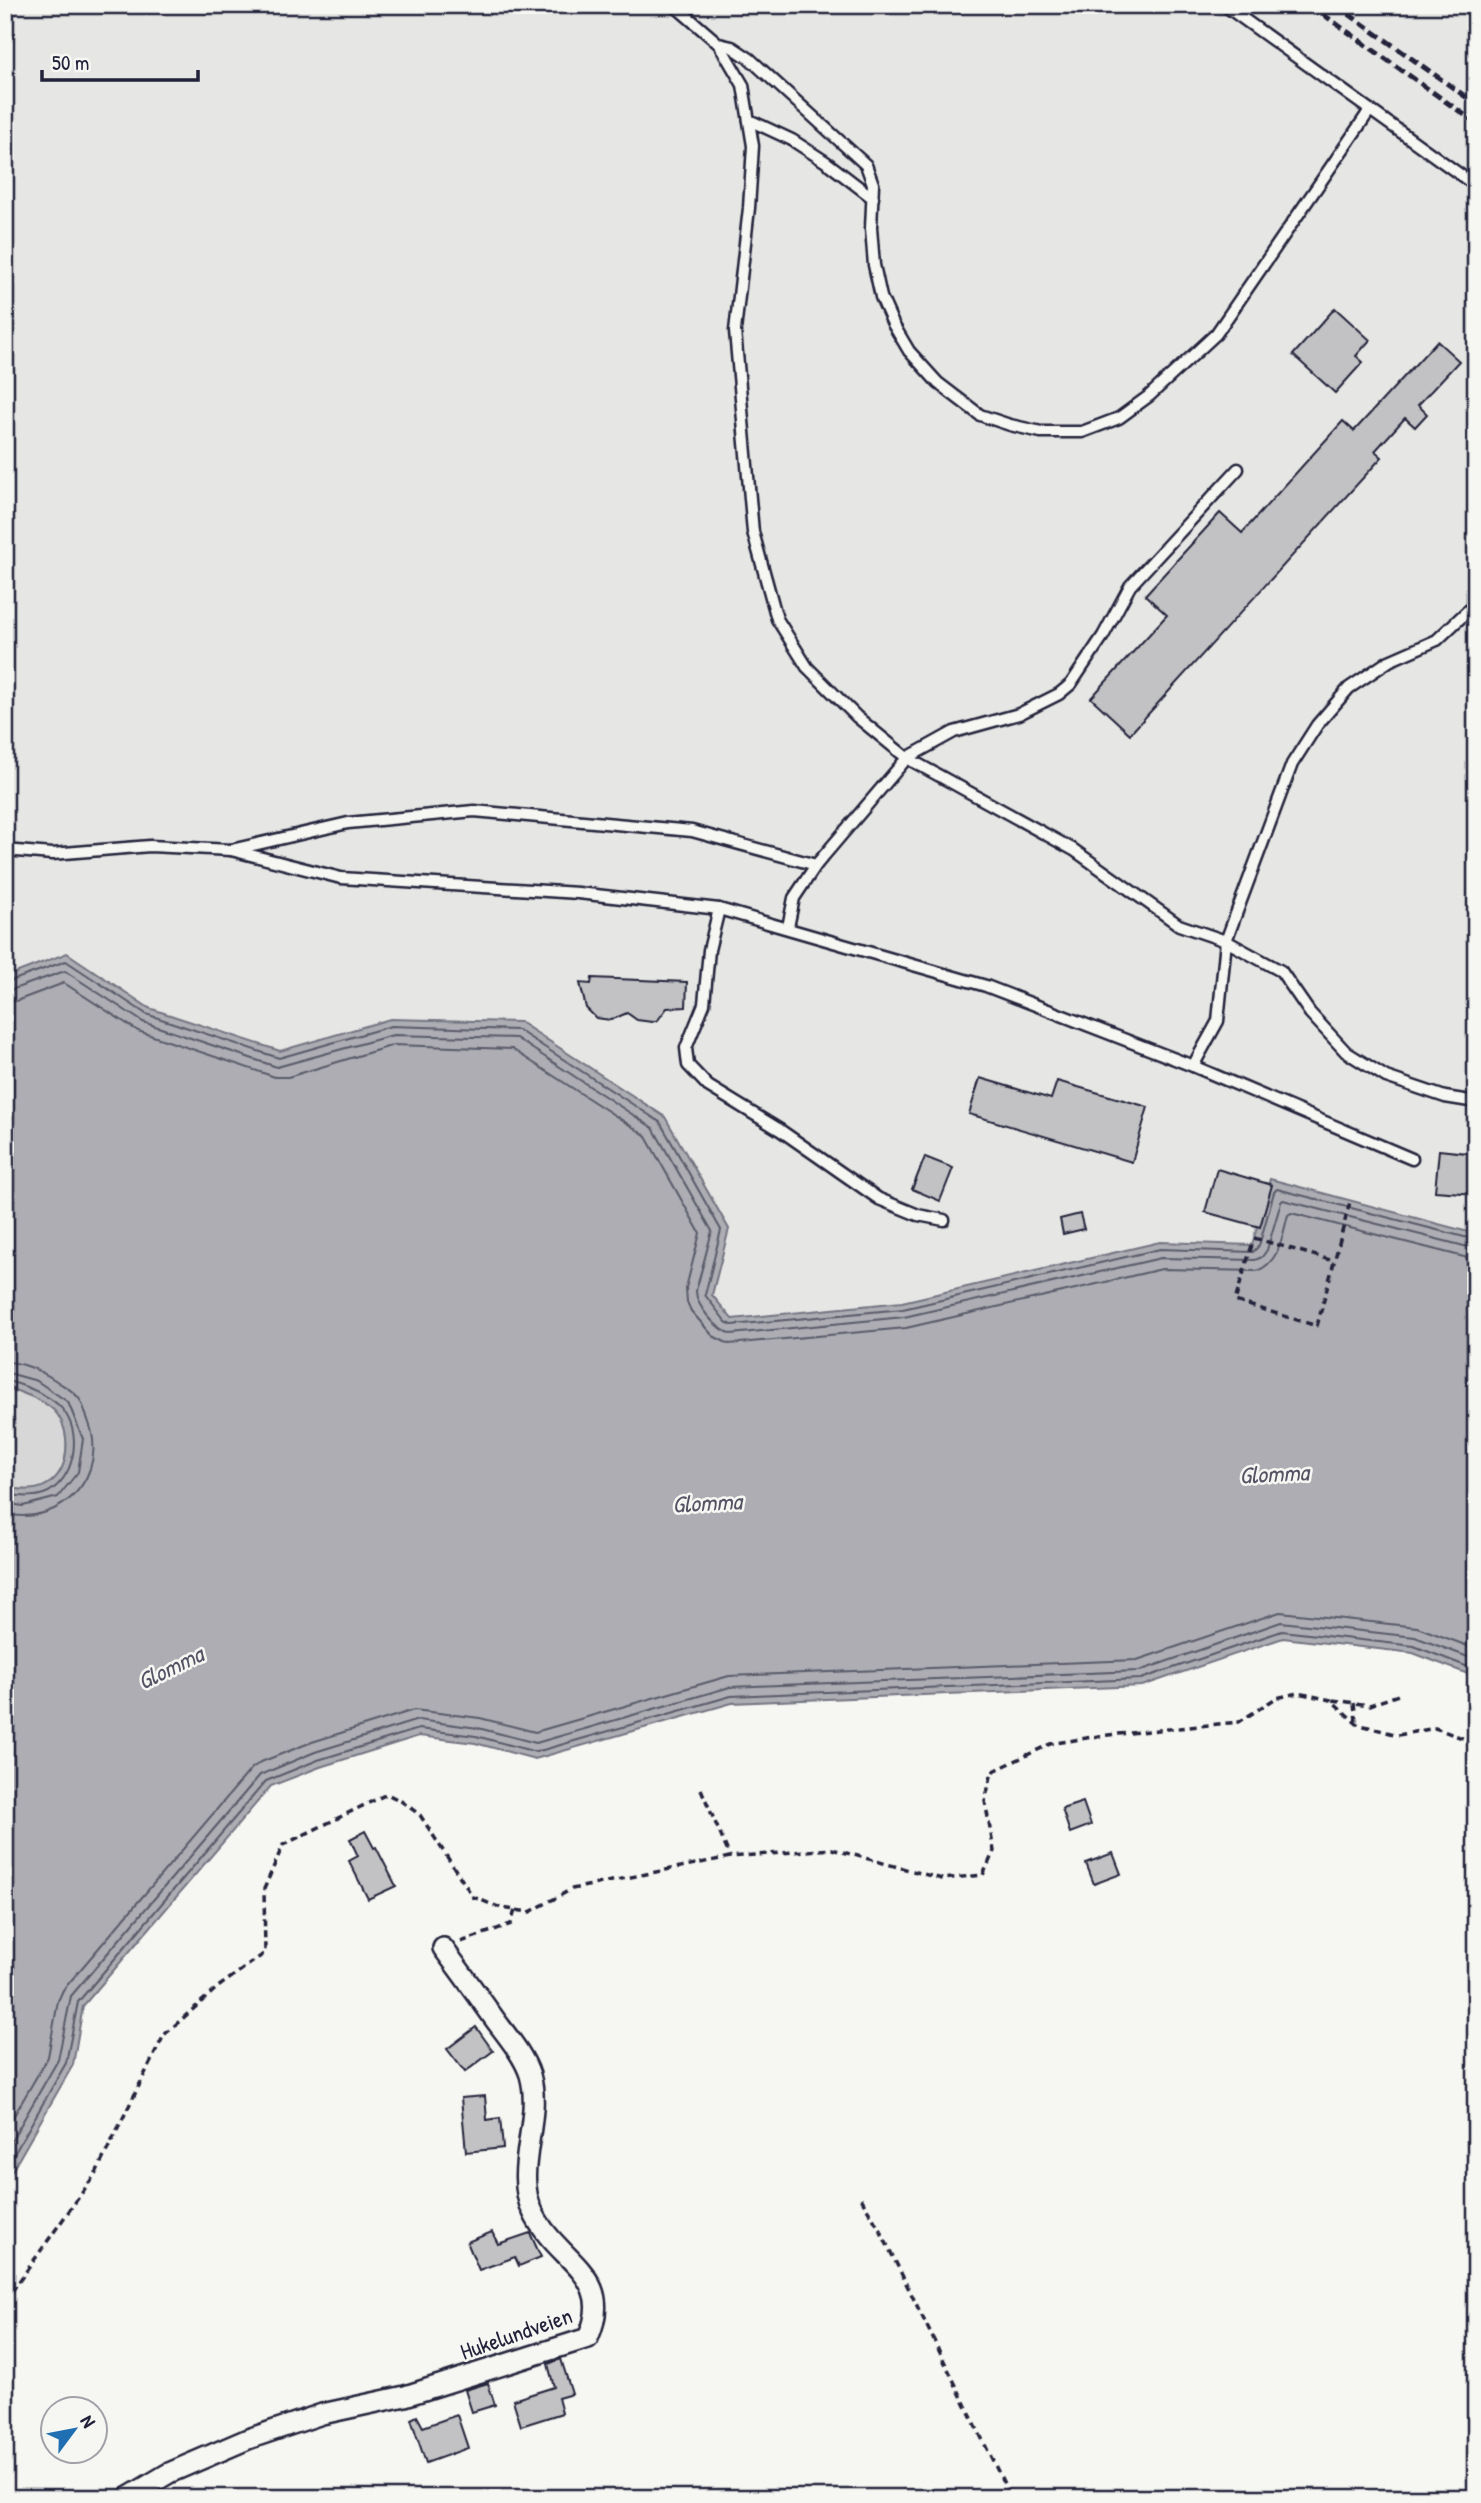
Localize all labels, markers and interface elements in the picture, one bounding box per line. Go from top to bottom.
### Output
scale bar [42,38,198,82]
text: 50 m [52,48,89,77]
water label: Glomma [1238,1455,1312,1491]
water label: Glomma [671,1484,745,1520]
water label: Glomma [132,1636,211,1697]
street label: Hukelundveien [456,2299,576,2367]
north arrow [38,2394,108,2464]
text: N [75,2410,102,2432]

